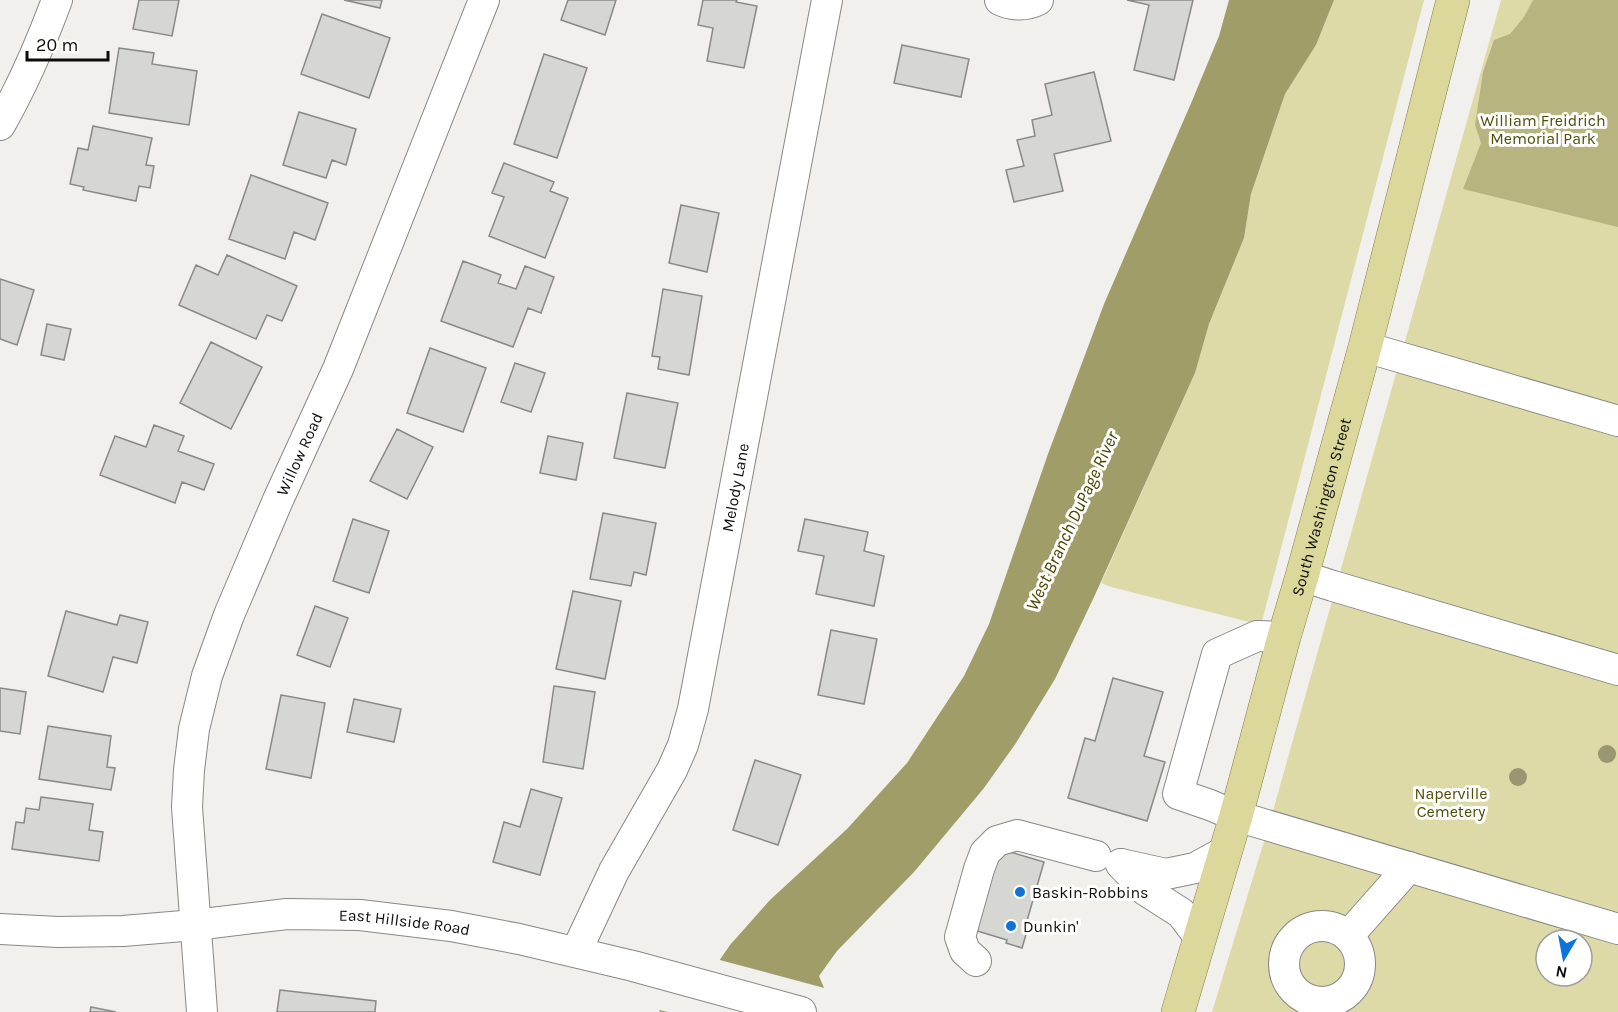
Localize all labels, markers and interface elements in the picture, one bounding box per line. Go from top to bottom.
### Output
scale bar [27,24,108,62]
text: 20 m [36,34,78,56]
park label: William Freidrich Memorial Park [1480,111,1606,148]
street label: Willow Road [272,409,326,498]
street label: South Washington Street [1287,416,1355,598]
water label: West Branch DuPage River [1021,427,1124,614]
street label: Melody Lane [717,442,753,533]
park label: Naperville Cemetery [1414,784,1488,821]
place label: Baskin-Robbins [1032,883,1149,902]
marker: Baskin-Robbins [1013,885,1027,899]
street label: East Hillside Road [339,905,472,939]
place label: Dunkin' [1023,917,1079,936]
marker: Dunkin' [1004,919,1018,933]
north arrow [1534,928,1594,988]
text: N [1554,962,1569,983]

